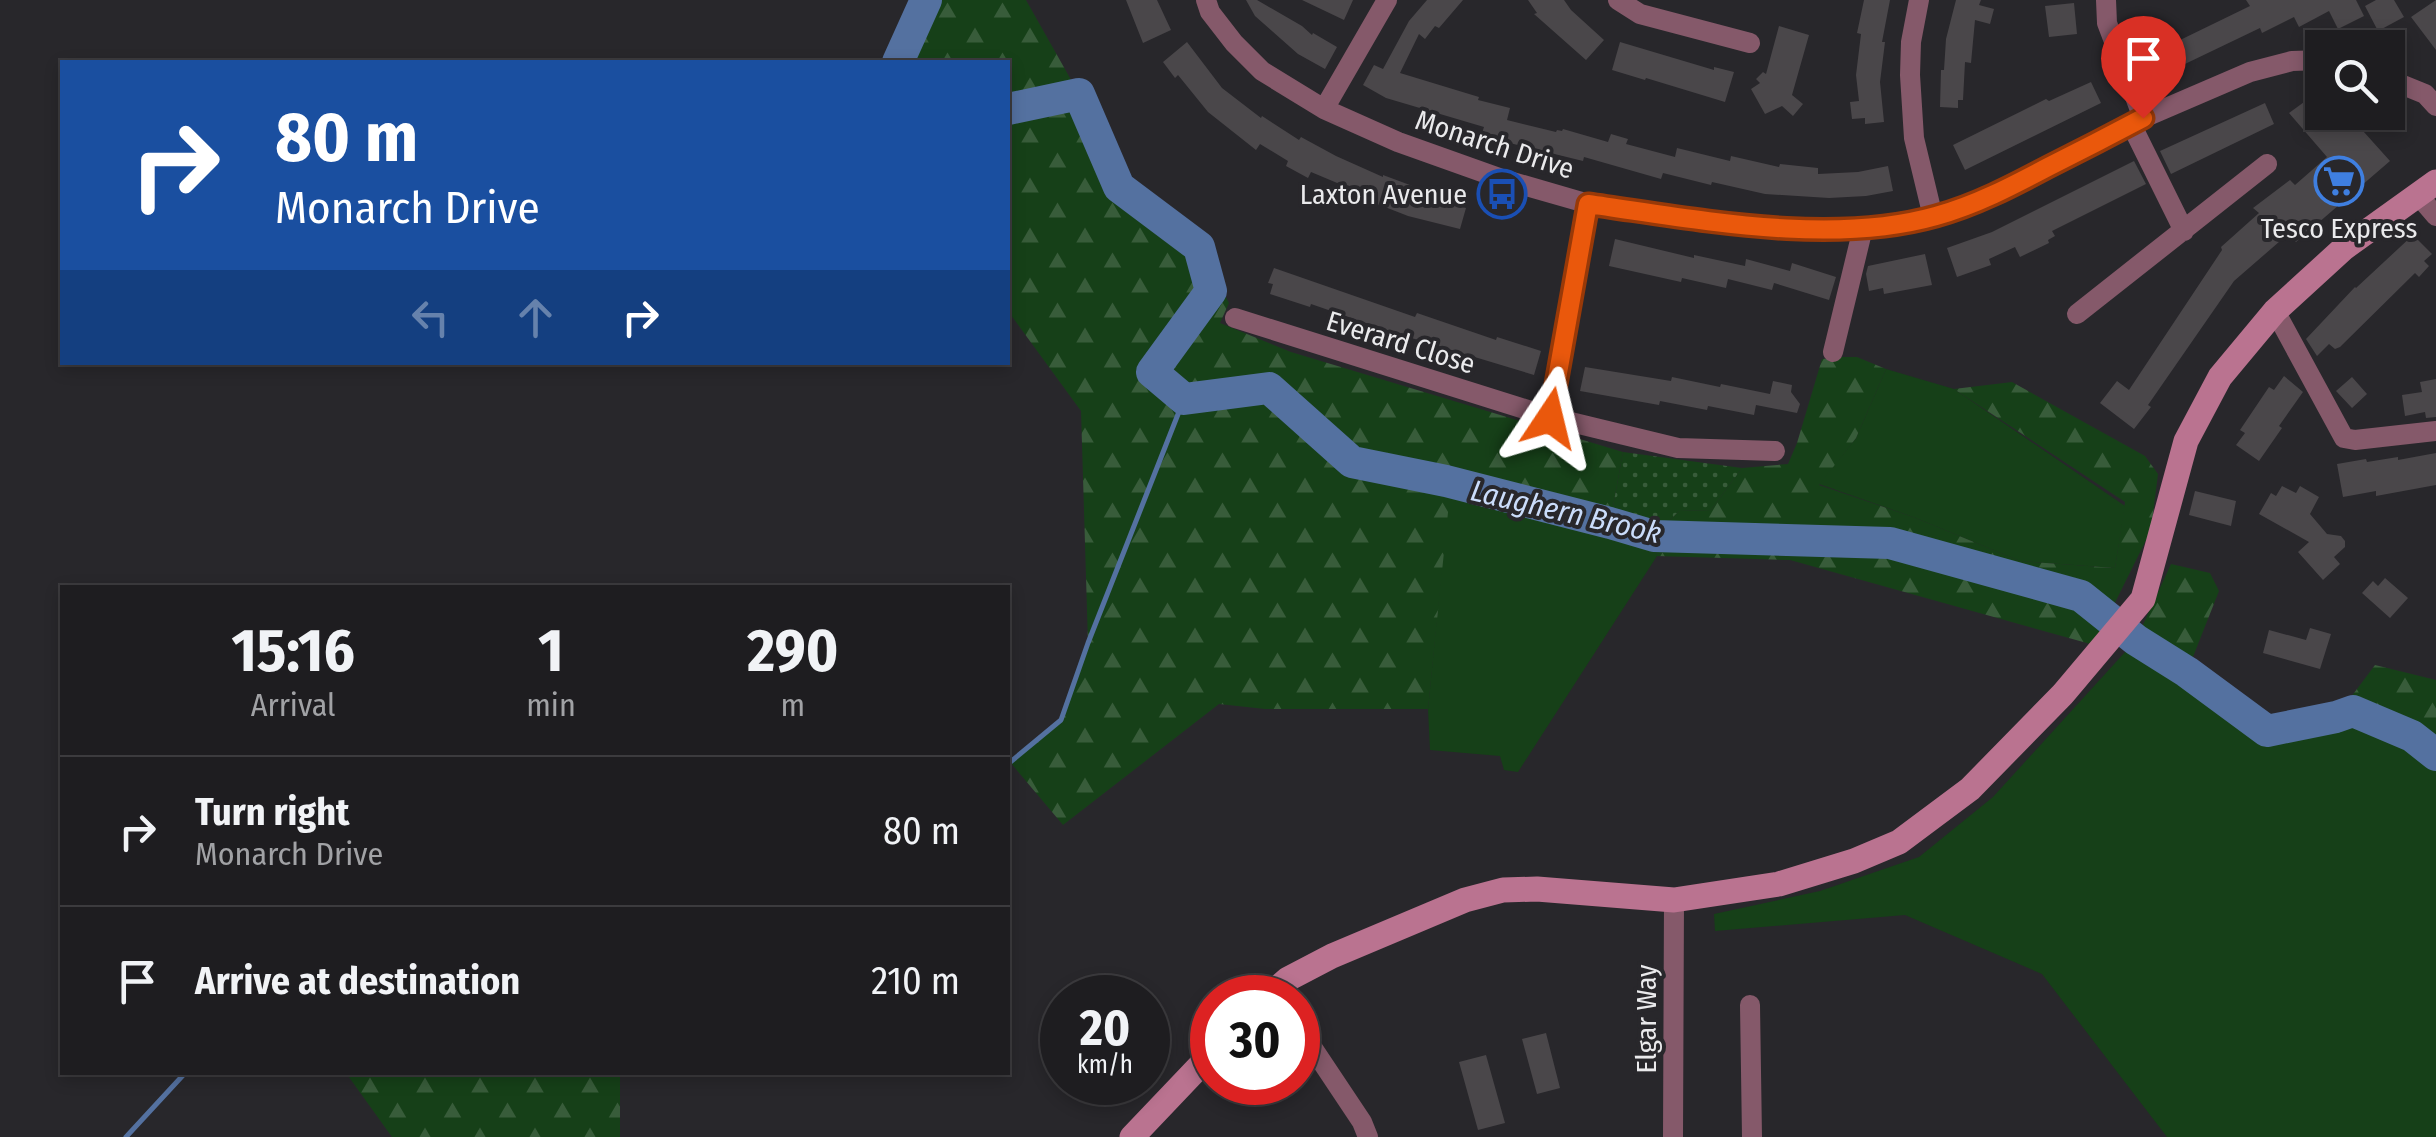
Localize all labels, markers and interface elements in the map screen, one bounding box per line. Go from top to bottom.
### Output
pin [2101,16,2186,119]
map controls [2305,30,2405,130]
button: search [2305,30,2405,130]
icon: arrive [2116,31,2171,86]
text: 80 m [275,96,418,180]
icon: right [110,100,240,230]
street label: Monarch Drive [1411,103,1578,186]
supermarket icon: Tesco Express [2313,155,2365,207]
bus stop icon: Laxton Avenue [1476,168,1528,220]
place label: Laxton Avenue [1300,178,1467,211]
text: Monarch Drive [275,181,540,235]
place label: Tesco Express [2261,212,2417,245]
icon: left [403,290,458,345]
icon: ahead [508,290,563,345]
icon: right [613,290,668,345]
street label: Everard Close [1323,304,1479,381]
position arrow [1498,366,1602,470]
water label: Laughern Brook [1467,473,1665,551]
text: 15:16 [231,615,355,687]
text: 1 [538,615,564,687]
text: 290 [747,615,839,687]
text: Arrival [251,686,336,724]
text: min [526,686,576,724]
text: m [781,686,805,724]
text: Turn right [195,789,349,835]
icon: right [110,804,165,859]
text: 80 m [883,808,960,854]
text: Monarch Drive [195,835,383,873]
icon: arrive [110,954,165,1009]
text: Arrive at destination [195,958,520,1004]
text: 210 m [871,958,960,1004]
street label: Elgar Way [1630,964,1663,1073]
speed limit sign: 30 [1190,975,1320,1105]
text: 20 [1080,998,1130,1058]
text: km/h [1077,1050,1133,1080]

